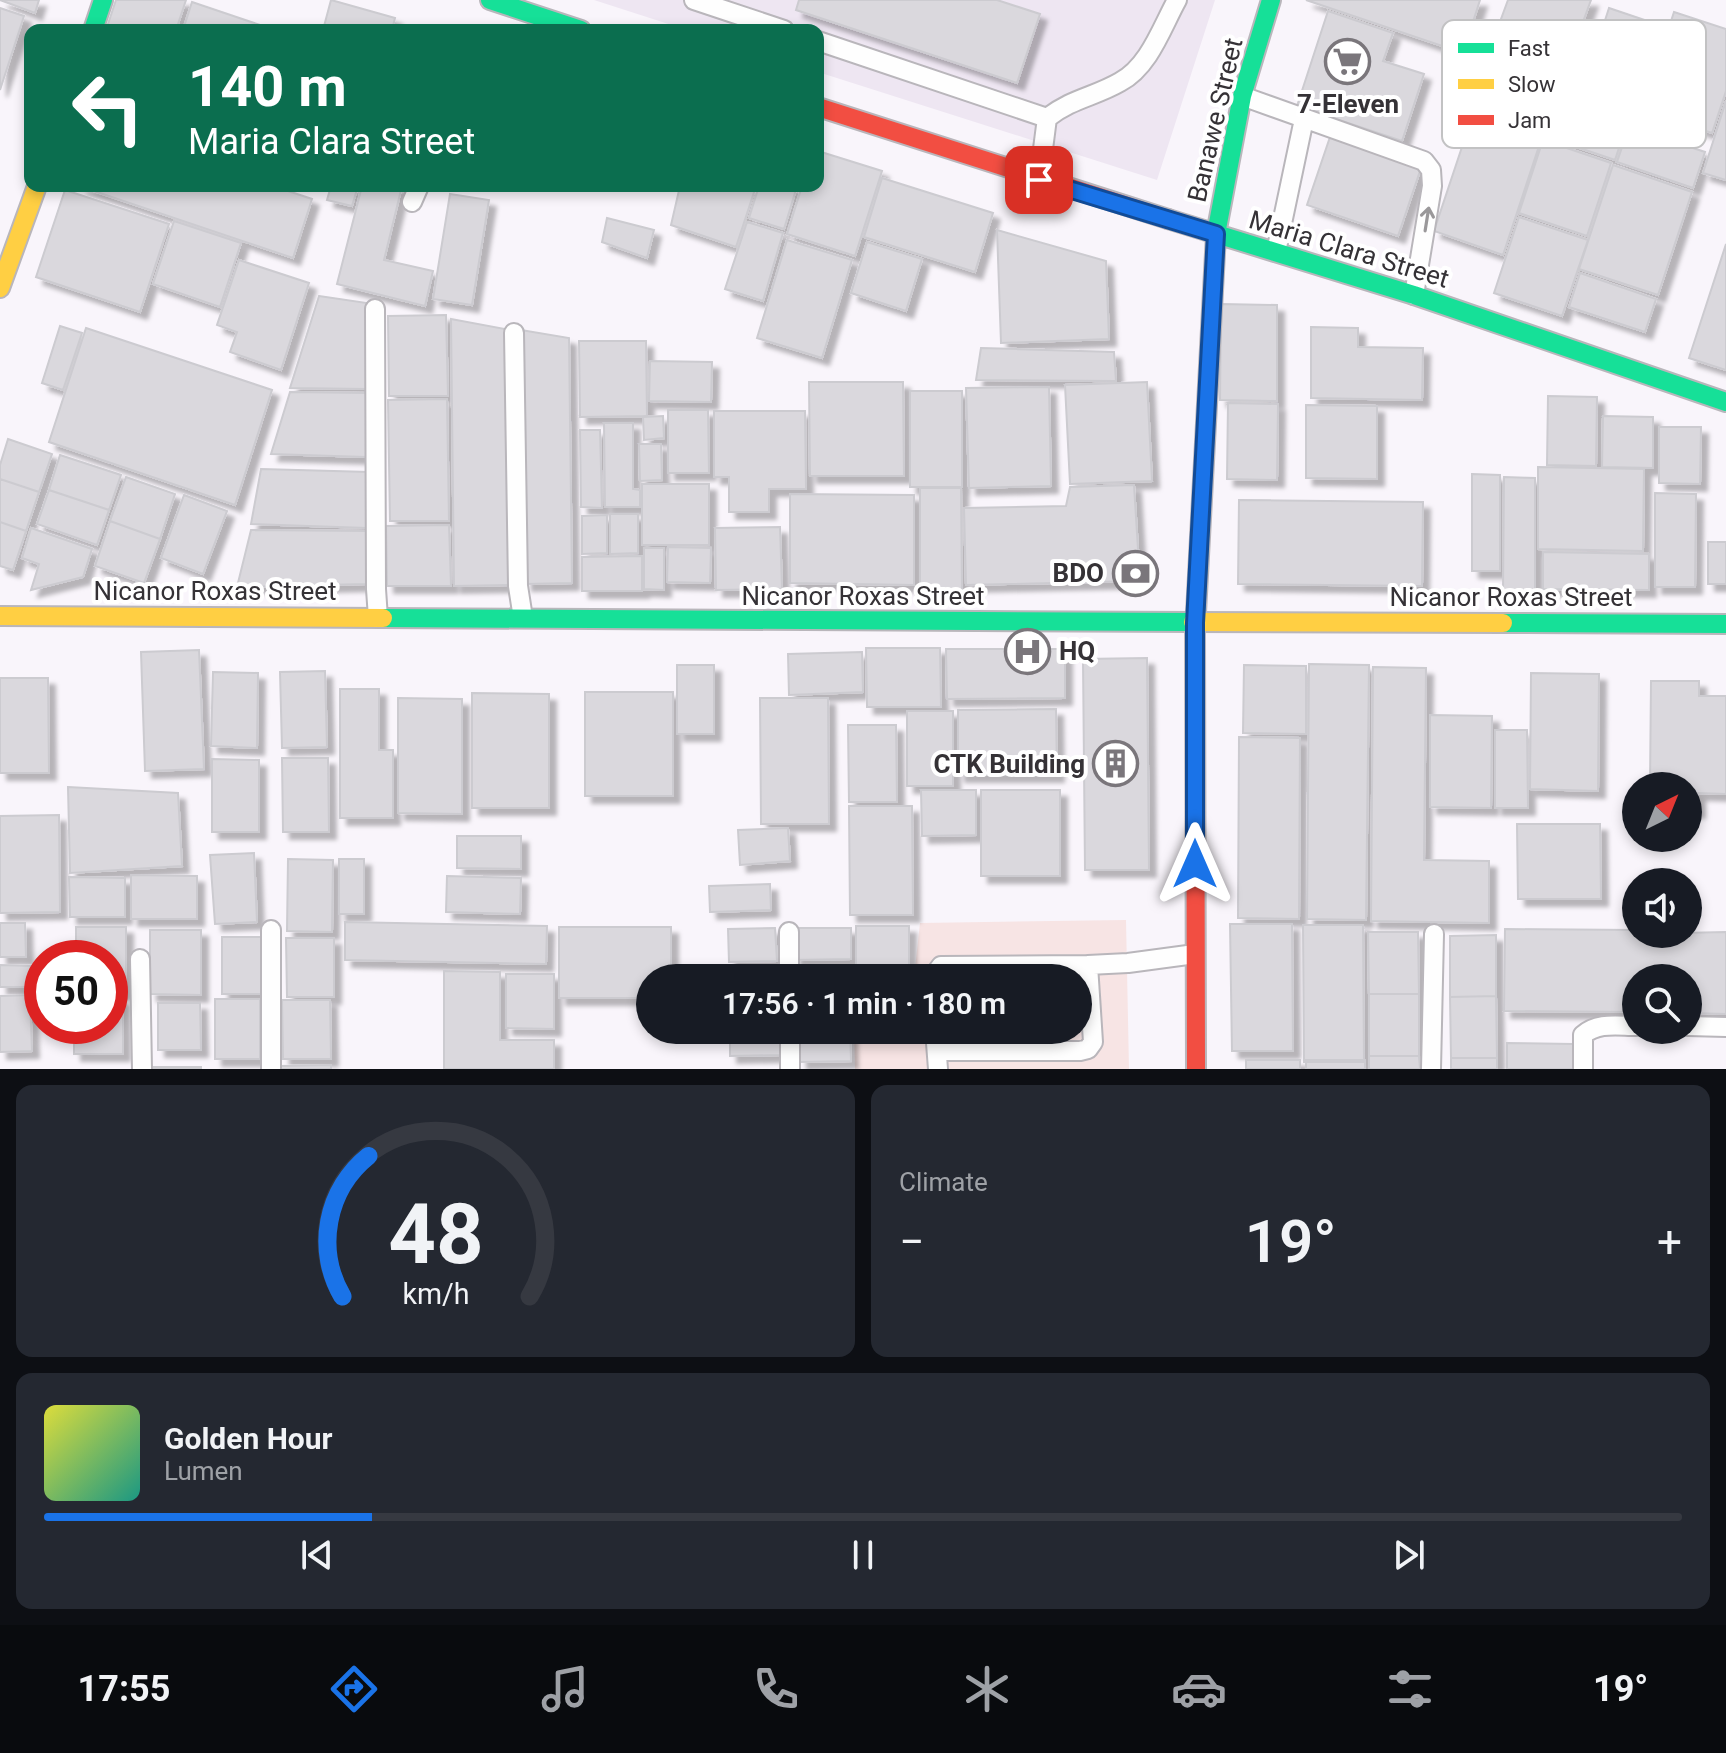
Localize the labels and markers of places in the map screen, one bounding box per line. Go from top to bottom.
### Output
supermarket icon: 7-Eleven [1324,37,1372,85]
place label: 7-Eleven [1297,89,1399,119]
pin [1005,146,1073,214]
bank icon: BDO [1111,549,1159,597]
place label: BDO [1053,558,1104,588]
hospital icon: HQ [1004,627,1052,675]
place label: HQ [1059,636,1095,666]
building icon: CTK Building [1092,740,1140,788]
place label: CTK Building [933,749,1085,779]

